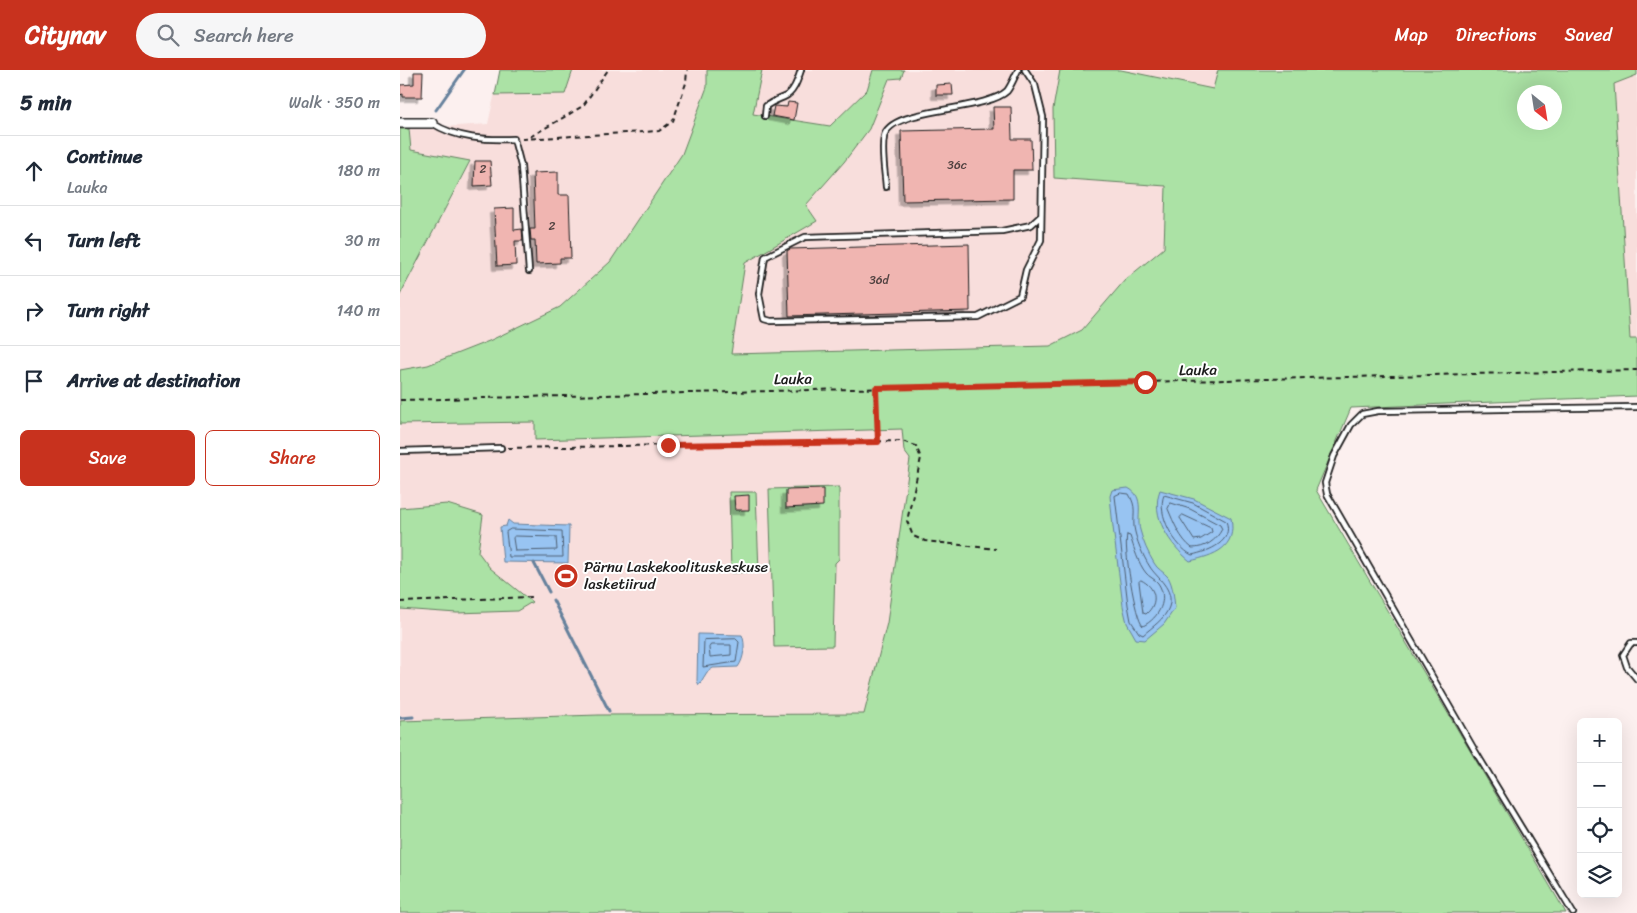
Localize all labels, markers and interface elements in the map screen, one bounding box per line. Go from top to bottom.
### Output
search box [136,13,486,58]
text: Citynav [25,14,106,56]
text: Search here [194,19,294,52]
text: Map [1395,19,1428,51]
text: Directions [1456,19,1537,51]
text: Saved [1565,19,1612,51]
icon: search [154,21,182,49]
text: 5 min [20,84,72,122]
north arrow [1517,85,1562,130]
text: Walk · 350 m [289,88,380,117]
text: Continue [67,140,143,173]
house number: 36c [947,154,967,176]
text: 180 m [337,156,380,185]
icon: ahead [20,157,48,185]
house number: 2 [480,158,487,180]
text: Lauka [67,173,108,202]
house number: 2 [549,215,556,237]
text: Turn left [67,224,140,257]
text: 30 m [345,226,380,255]
icon: left [20,227,48,255]
house number: 36d [869,269,891,291]
text: Turn right [67,294,149,327]
text: 140 m [337,296,380,325]
icon: right [20,297,48,325]
street label: Lauka [1179,357,1218,383]
text: Arrive at destination [67,364,240,397]
street label: Lauka [774,366,813,392]
icon: arrive [20,367,48,395]
route start [1134,371,1157,394]
button: Save [20,430,195,486]
button: Share [205,430,380,486]
route end [657,434,680,457]
place label: Pärnu Laskekoolituskeskuse lasketiirud [584,554,768,597]
sports icon: Pärnu Laskekoolituskeskuse lasketiirud [553,563,579,589]
map controls [1577,718,1622,898]
button: + [1577,718,1622,763]
button: − [1577,763,1622,808]
button: locate [1577,808,1622,853]
button: layers [1577,853,1622,898]

